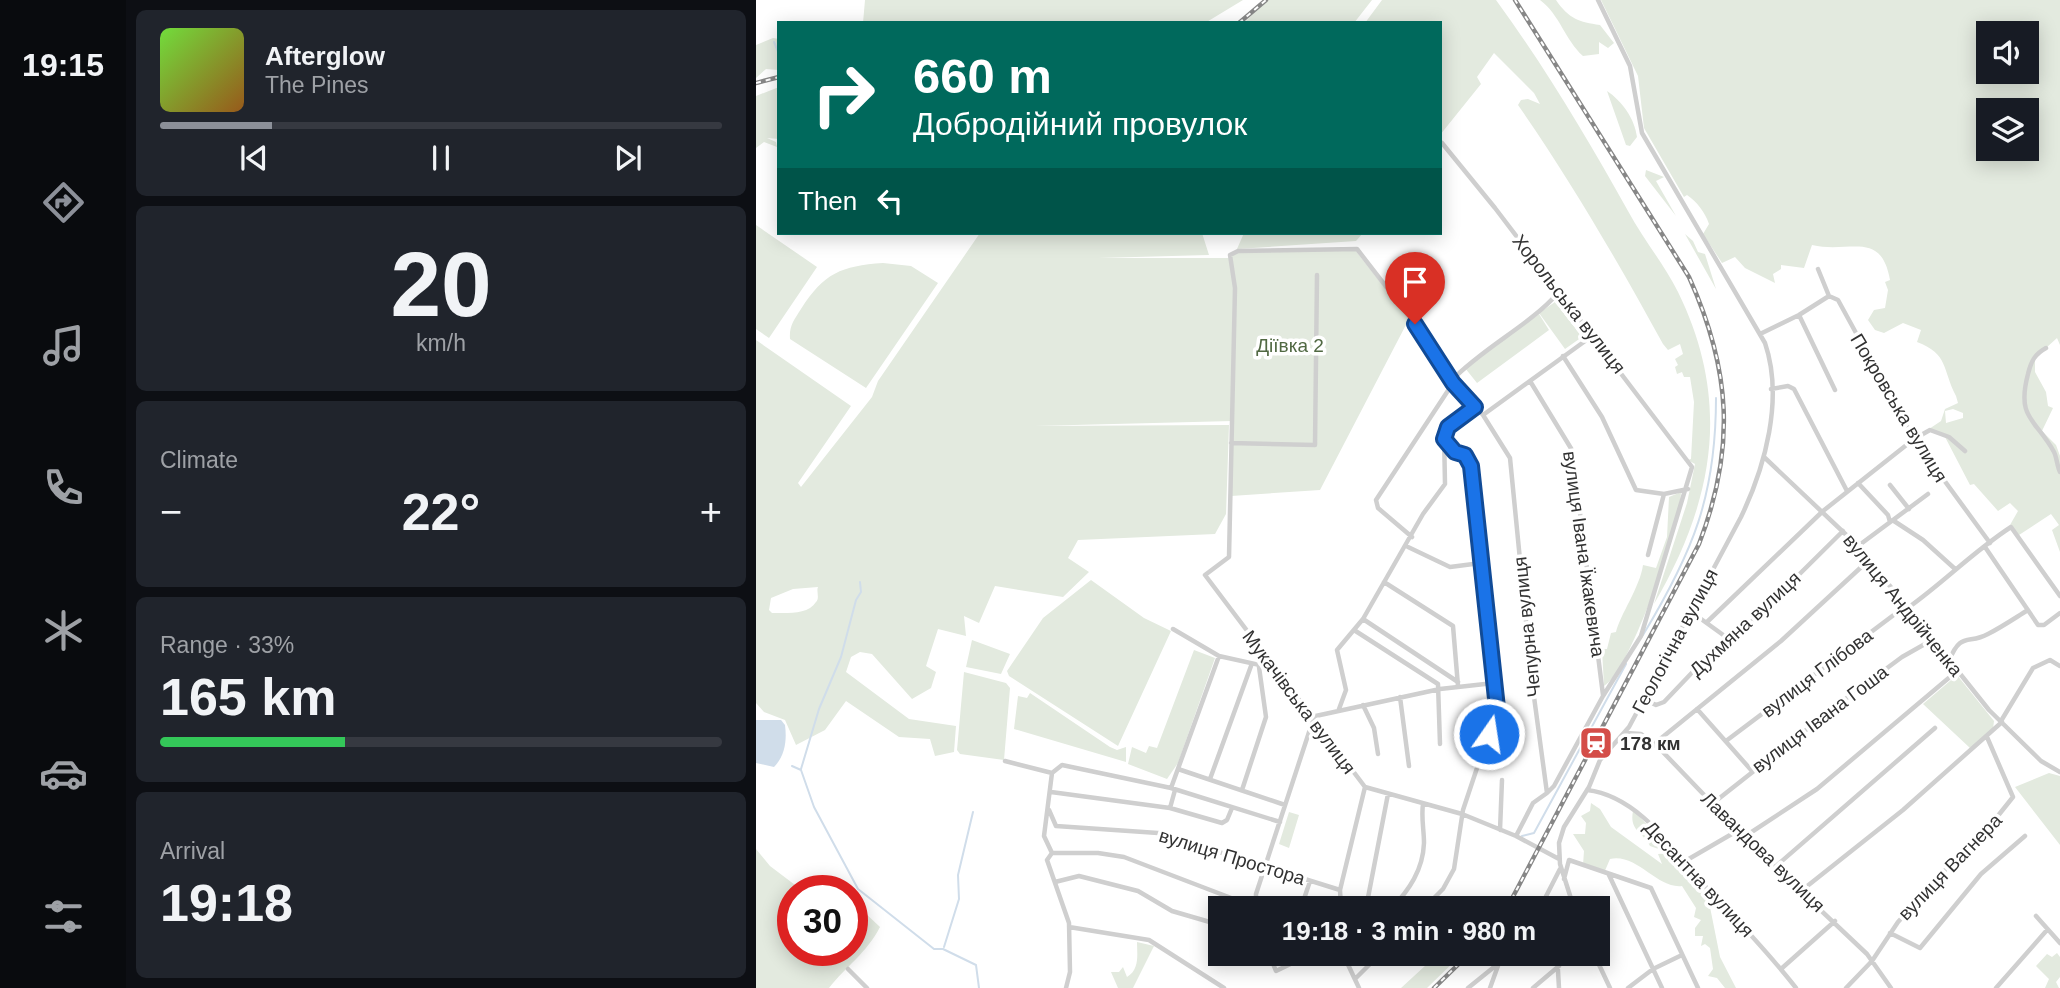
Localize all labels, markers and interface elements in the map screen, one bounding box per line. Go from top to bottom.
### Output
map controls [1976,21,2039,161]
button: sound [1976,21,2039,84]
text: Afterglow [265,41,385,71]
text: 19:15 [22,47,104,83]
icon: right [798,49,889,140]
text: 660 m [913,49,1052,103]
text: The Pines [265,72,369,98]
button: layers [1976,98,2039,161]
text: Добродійний провулок [913,106,1247,142]
icon: previous [235,139,273,177]
icon: pause [422,139,460,177]
icon: next [609,139,647,177]
icon: directions [39,178,88,227]
icon: left [871,182,909,220]
text: Then [798,186,857,216]
street label: Хорольська вулиця [1508,230,1630,378]
text: 20 [390,234,492,335]
pin [1385,252,1445,324]
icon: arrive [1396,263,1434,301]
icon: music [39,321,88,370]
text: km/h [416,330,466,356]
street label: Покровська вулиця [1846,330,1952,486]
park label: Діївка 2 [1256,335,1324,356]
text: Climate [160,447,238,473]
street label: вулиця Івана Їжакевича [1559,450,1609,659]
icon: phone [39,463,88,512]
text: 22° [402,483,480,541]
text: − [160,491,182,533]
text: + [700,491,722,533]
street label: вулиця Андрійченка [1839,530,1967,681]
street label: Чепурна вулиця [1509,556,1545,698]
street label: Геологічна вулиця [1628,565,1722,717]
street label: Духмяна вулиця [1685,567,1805,681]
icon: climate [39,606,88,655]
street label: вулиця Глібова [1757,624,1877,722]
street label: Мукачівська вулиця [1238,626,1360,778]
text: Range · 33% [160,632,294,658]
street label: вулиця Івана Гоша [1748,661,1892,777]
text: 165 km [160,668,336,726]
position arrow [1452,697,1526,771]
station icon: 178 км [1577,724,1615,762]
place label: 178 км [1620,733,1681,754]
icon: car [39,749,88,798]
street label: Лавандова вулиця [1697,788,1829,916]
street label: вулиця Вагнера [1894,809,2006,924]
street label: Десантна вулиця [1640,817,1758,941]
street label: вулиця Простора [1157,825,1308,889]
text: Arrival [160,838,225,864]
text: 19:18 [160,874,293,932]
speed limit sign: 30 [777,875,868,966]
icon: filters [39,892,88,941]
text: 19:18 · 3 min · 980 m [1282,916,1536,946]

